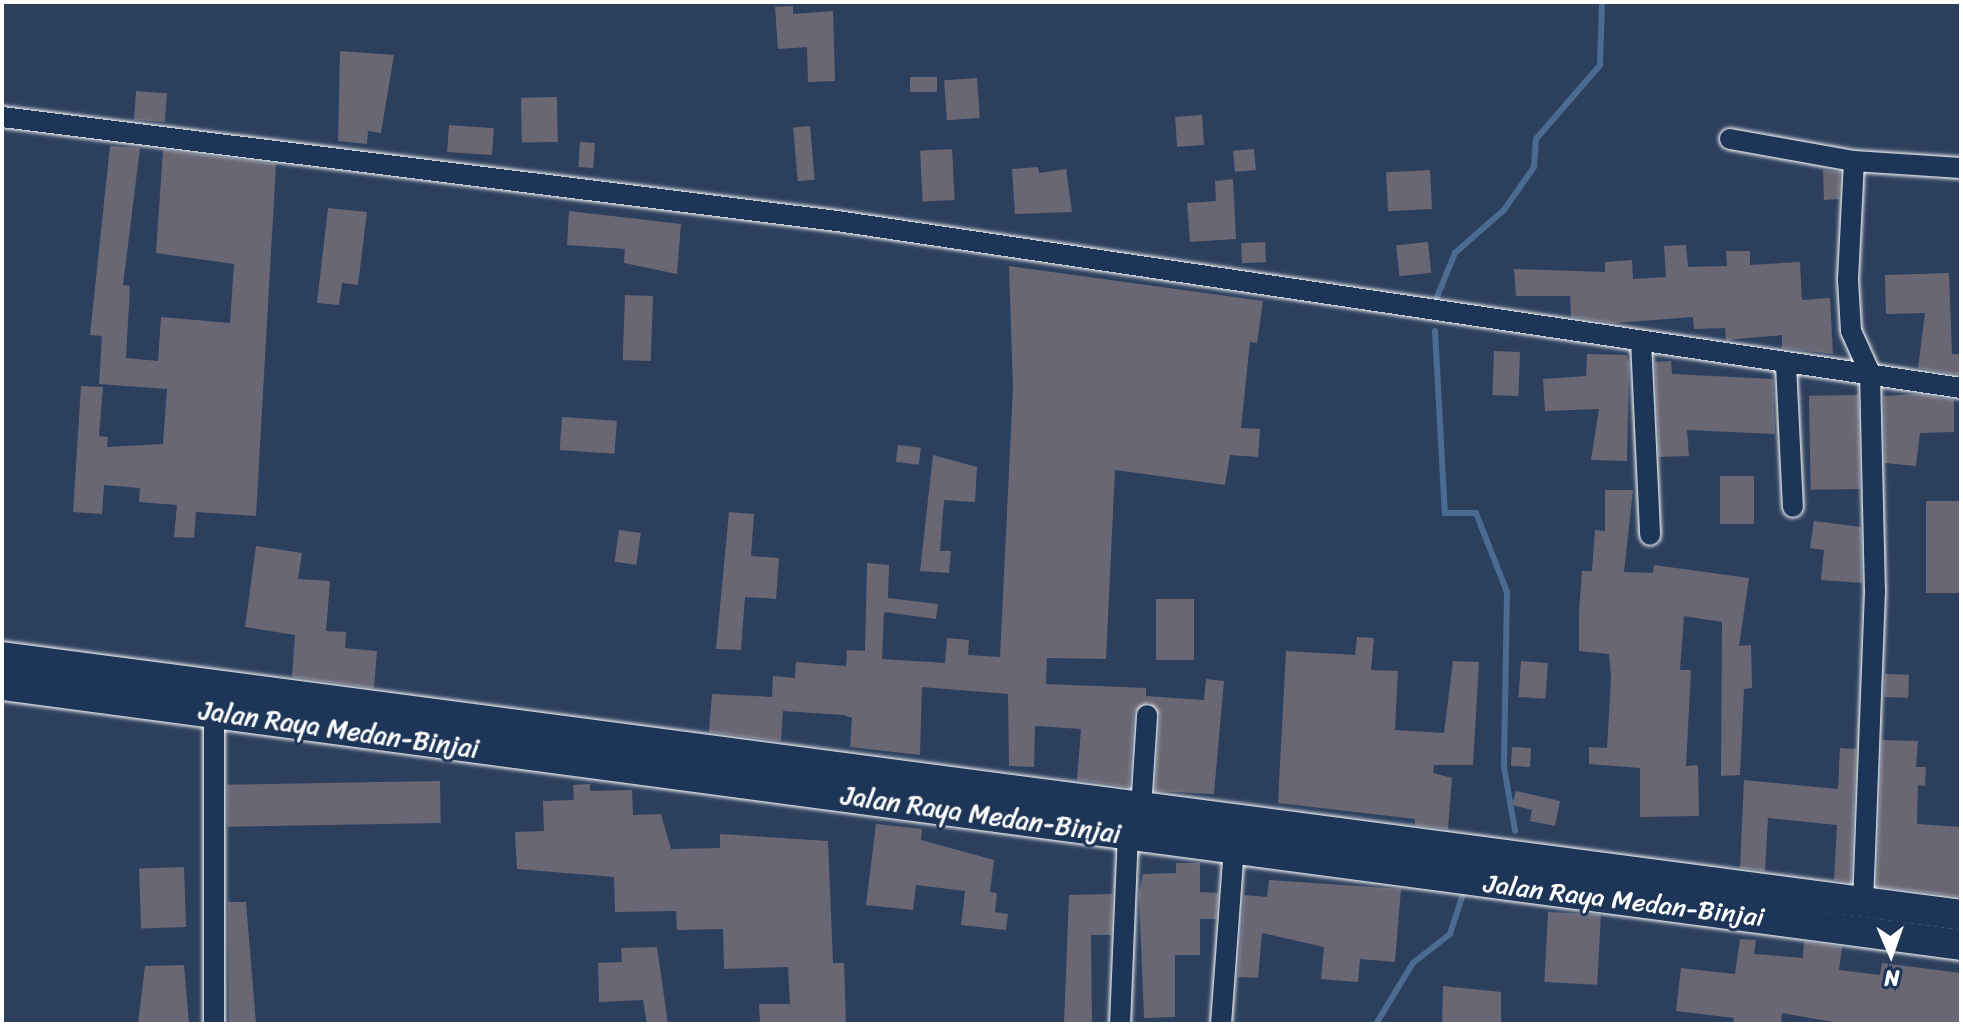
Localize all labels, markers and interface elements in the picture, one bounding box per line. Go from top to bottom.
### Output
street label: Jalan Raya Medan-Binjai [197,695,481,765]
street label: Jalan Raya Medan-Binjai [839,780,1123,850]
street label: Jalan Raya Medan-Binjai [1482,868,1766,934]
north arrow [1851,914,1931,994]
text: N [1884,959,1900,998]

